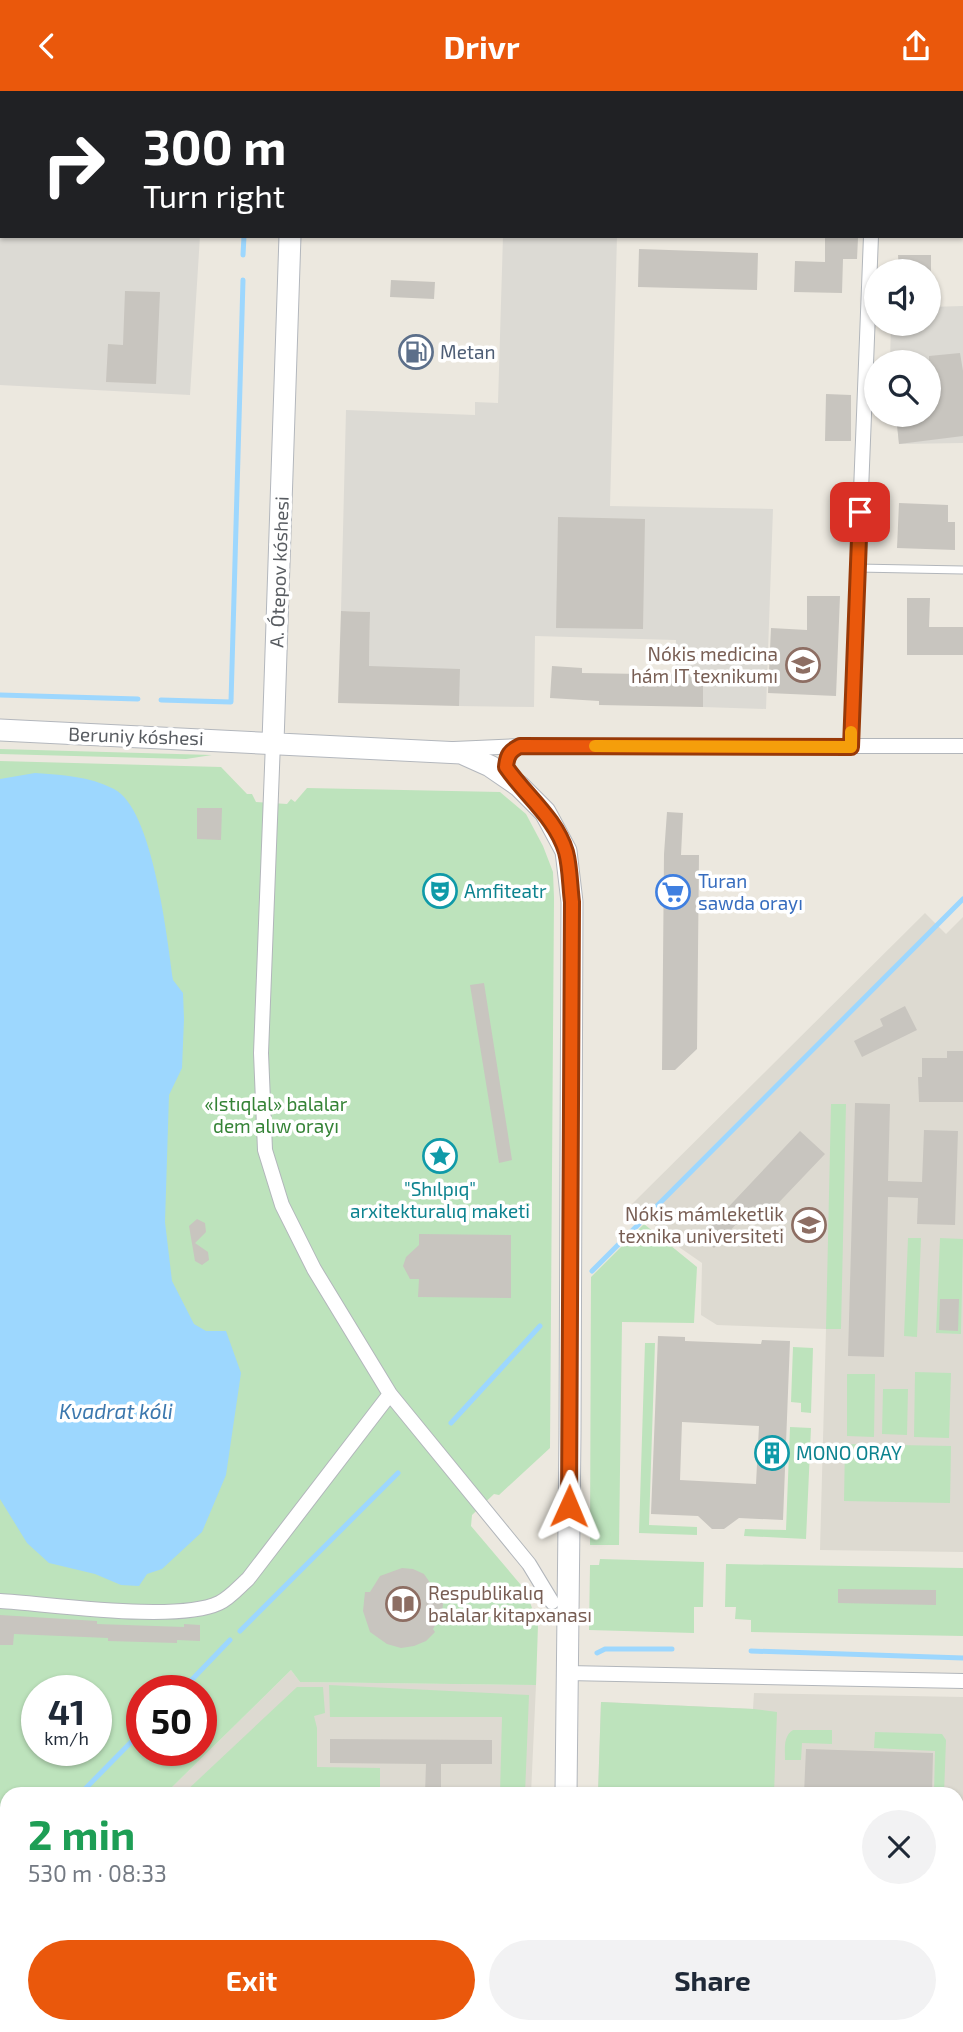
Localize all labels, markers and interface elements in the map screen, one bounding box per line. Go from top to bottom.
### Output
icon: back [28,27,66,65]
text: Drivr [443,27,520,65]
icon: share [897,27,935,65]
text: 300 m [143,116,286,175]
icon: right [28,119,119,210]
text: Turn right [143,176,285,214]
map controls [864,259,941,427]
button: sound [864,259,941,336]
fuel station icon: Metan [397,333,435,371]
place label: Metan [440,340,496,363]
button: search [864,350,941,427]
pin [830,482,890,542]
icon: arrive [841,493,879,531]
street label: A. Ótepov kóshesi [264,496,293,648]
place label: Nókis medicina hám IT texnikumı [631,642,778,687]
school or university icon: Nókis medicina hám IT texnikumı [784,646,822,684]
street label: Beruniy kóshesi [68,722,204,749]
place label: Turan sawda orayı [698,869,803,914]
theatre icon: Amfiteatr [421,872,459,910]
supermarket icon: Turan sawda orayı [654,873,692,911]
place label: Amfiteatr [464,879,547,902]
park label: «Istıqlal» balalar dem alıw orayı [205,1092,348,1137]
place icon: "Shılpıq" arxitekturalıq maketi [421,1137,459,1175]
place label: "Shılpıq" arxitekturalıq maketi [350,1177,530,1222]
place label: Nókis mámleketlik texnika universiteti [618,1202,784,1247]
school or university icon: Nókis mámleketlik texnika universiteti [790,1206,828,1244]
water label: Kvadrat kóli [59,1398,173,1423]
building icon: MONO ORAY [753,1434,791,1472]
place label: MONO ORAY [796,1441,902,1464]
position arrow [532,1469,606,1543]
place label: Respublikalıq balalar kitapxanası [428,1581,592,1626]
library icon: Respublikalıq balalar kitapxanası [384,1585,422,1623]
speed limit sign: 50 [126,1675,217,1766]
text: 41 [48,1690,85,1732]
text: km/h [44,1727,89,1749]
text: 2 min [28,1808,135,1858]
button: close [862,1810,936,1884]
text: 530 m · 08:33 [28,1859,167,1887]
button: Exit [28,1940,475,2020]
button: Share [489,1940,936,2020]

